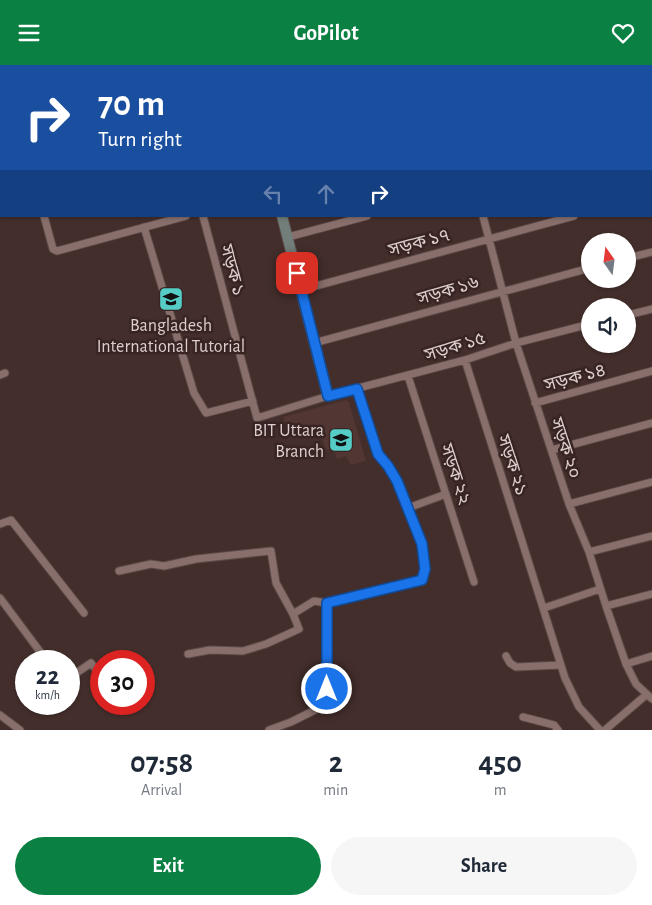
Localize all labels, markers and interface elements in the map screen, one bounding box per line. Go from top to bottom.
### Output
icon: menu [15,19,43,47]
icon: heart [609,19,637,47]
text: GoPilot [293,22,359,44]
icon: right [15,85,80,150]
text: 70 m [98,87,165,122]
text: Turn right [98,128,182,150]
icon: left [259,180,287,208]
icon: ahead [312,180,340,208]
icon: right [365,180,393,208]
street label: সড়ক ১৭ [386,226,452,260]
north arrow [581,233,636,287]
map controls [581,233,636,353]
street label: সড়ক ১ [216,242,247,298]
pin [276,252,318,294]
icon: arrive [283,259,311,287]
street label: সড়ক ১৬ [415,274,481,309]
school or university icon: Bangladesh International Tutorial [158,286,184,312]
button: sound [581,298,636,353]
place label: Bangladesh International Tutorial [97,317,245,356]
street label: সড়ক ১৫ [422,329,488,365]
street label: সড়ক ১৪ [542,361,608,395]
street label: সড়ক ২০ [546,415,583,481]
place label: BIT Uttara Branch [253,422,324,461]
school or university icon: BIT Uttara Branch [328,427,354,453]
street label: সড়ক ২১ [493,432,530,498]
street label: সড়ক ২২ [436,441,473,507]
speed limit sign: 30 [90,650,155,715]
position arrow [300,662,352,714]
text: 22 [36,664,59,689]
text: km/h [35,689,60,701]
text: 07:58 [130,748,193,778]
text: 2 [329,748,343,778]
text: 450 [478,748,522,778]
text: Arrival [141,782,182,798]
text: min [323,782,348,798]
text: m [494,782,507,798]
button: Exit [15,837,321,895]
button: Share [331,837,637,895]

